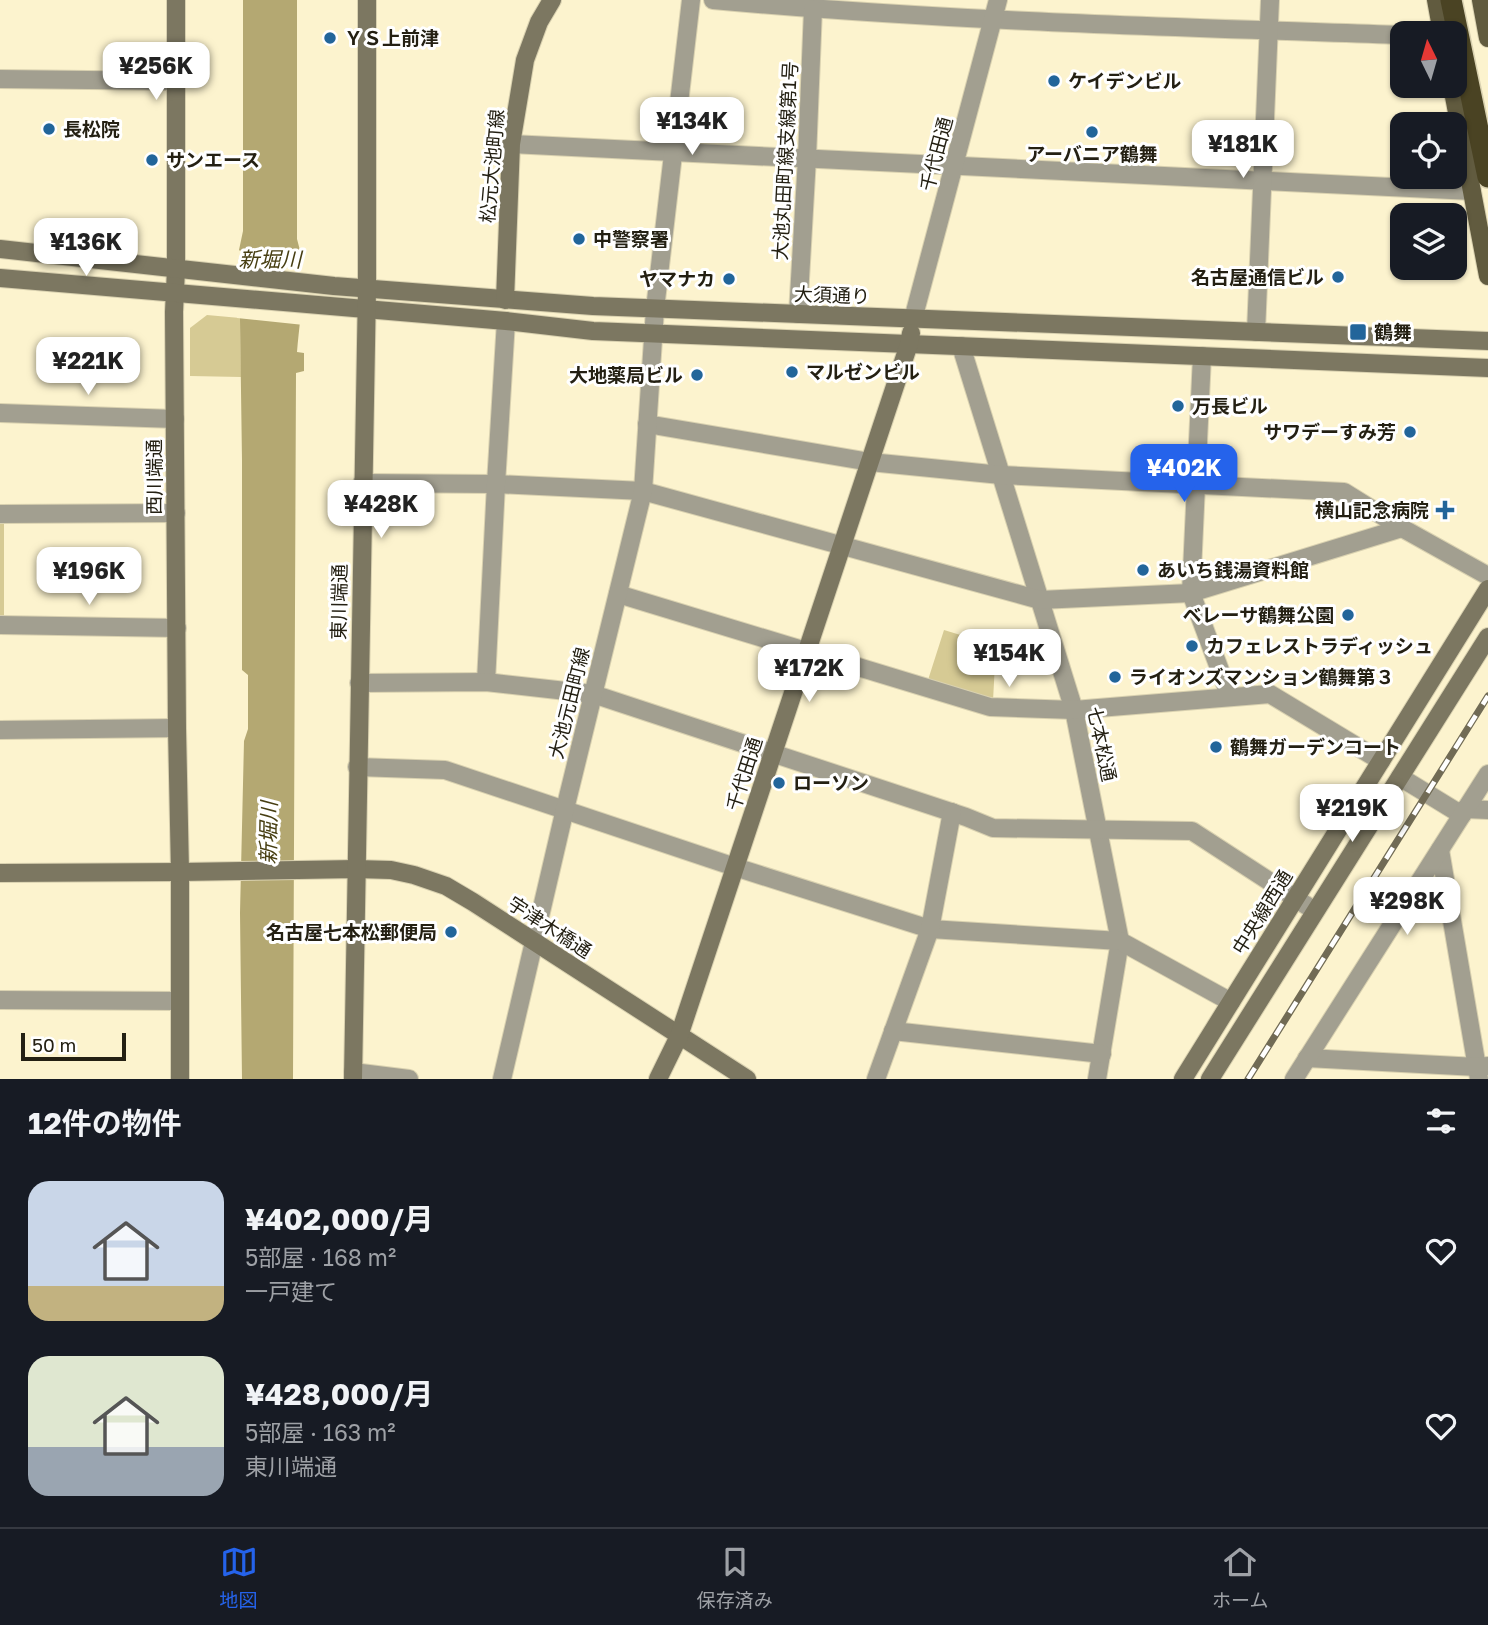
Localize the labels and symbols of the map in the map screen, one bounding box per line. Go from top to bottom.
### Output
north arrow [1390,21,1466,98]
place label: ＹＳ上前津 [344,26,439,49]
marker: ＹＳ上前津 [322,30,338,46]
pin: ¥256K [107,42,205,102]
street label: 大池丸田町線支線第1号 [768,61,801,261]
place label: ケイデンビル [1068,69,1182,92]
marker: ケイデンビル [1046,73,1062,89]
pin: ¥134K [643,97,741,157]
street label: 松元大池町線 [475,108,508,224]
street label: 千代田通 [915,114,956,194]
place label: 長松院 [63,117,120,140]
pin: ¥181K [1194,120,1292,180]
marker: 長松院 [41,121,57,137]
marker: アーバニア鶴舞 [1084,124,1100,140]
place label: アーバニア鶴舞 [1026,142,1158,165]
place label: サンエース [166,148,260,171]
marker: サンエース [144,152,160,168]
pin: ¥136K [37,218,135,278]
place label: 中警察署 [593,227,669,250]
marker: 中警察署 [571,231,587,247]
water label: 新堀川 [239,246,303,272]
place label: 名古屋通信ビル [1191,265,1324,288]
place label: ヤマナカ [639,267,715,290]
marker: 名古屋通信ビル [1330,269,1346,285]
marker: ヤマナカ [721,271,737,287]
street label: 大須通り [794,282,870,307]
place label: 鶴舞 [1374,320,1412,343]
marker: 鶴舞 [1348,322,1368,342]
pin: ¥221K [39,338,137,397]
place label: マルゼンビル [806,360,920,383]
place label: 大地薬局ビル [569,363,683,386]
marker: マルゼンビル [784,364,800,380]
marker: 大地薬局ビル [689,367,705,383]
place label: 万長ビル [1192,394,1268,417]
marker: 万長ビル [1170,398,1186,414]
place label: サワデーすみ芳 [1263,420,1396,443]
marker: サワデーすみ芳 [1402,424,1418,440]
street label: 西川端通 [142,439,165,515]
pin: ¥402K [1135,444,1233,504]
pin: ¥428K [332,480,430,540]
place label: 横山記念病院 [1315,498,1429,521]
marker: 横山記念病院 [1435,500,1455,520]
pin: ¥196K [40,548,138,607]
place label: あいち銭湯資料館 [1157,558,1309,581]
marker: あいち銭湯資料館 [1135,562,1151,578]
street label: 東川端通 [326,564,351,640]
place label: ベレーサ鶴舞公園 [1182,603,1334,626]
marker: ベレーサ鶴舞公園 [1340,607,1356,623]
pin: ¥154K [960,630,1058,689]
place label: カフェレストラディッシュ [1206,634,1433,657]
marker: カフェレストラディッシュ [1184,638,1200,654]
pin: ¥172K [760,644,858,704]
street label: 大池元田町線 [544,645,593,761]
place label: ライオンズマンション鶴舞第３ [1129,665,1395,688]
marker: ライオンズマンション鶴舞第３ [1107,669,1123,685]
street label: 七本松通 [1083,704,1122,783]
street label: 千代田通 [721,734,766,814]
place label: 鶴舞ガーデンコート [1230,735,1401,758]
marker: 鶴舞ガーデンコート [1208,739,1224,755]
place label: ローソン [793,771,869,794]
marker: ローソン [771,775,787,791]
pin: ¥219K [1303,784,1401,844]
water label: 新堀川 [254,799,282,865]
street label: 中央線西通 [1227,865,1297,958]
pin: ¥298K [1358,878,1456,937]
street label: 宇津木橋通 [504,891,596,962]
place label: 名古屋七本松郵便局 [266,920,437,943]
marker: 名古屋七本松郵便局 [443,924,459,940]
scale bar [21,1030,126,1062]

